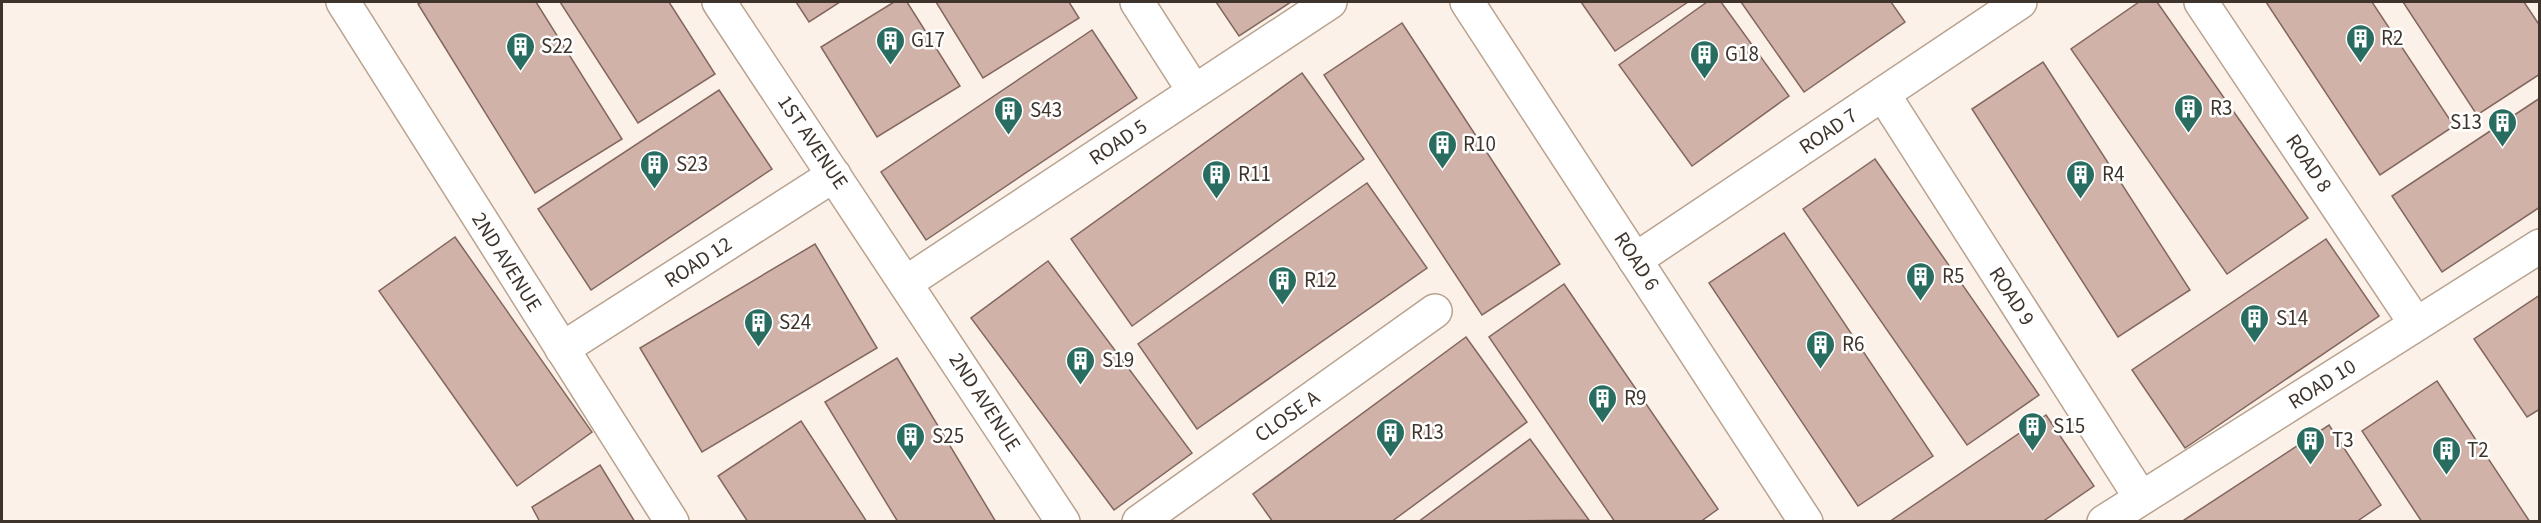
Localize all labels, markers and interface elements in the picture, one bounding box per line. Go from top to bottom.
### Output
building icon: R2 [2344,22,2376,64]
place label: R2 [2381,23,2403,53]
building icon: G17 [874,24,906,66]
place label: G17 [911,25,945,55]
building icon: S22 [504,30,536,72]
place label: S22 [541,31,573,61]
building icon: G18 [1688,38,1720,80]
place label: G18 [1725,39,1759,69]
street label: 1ST AVENUE [770,89,856,195]
building icon: R3 [2173,92,2205,134]
place label: R3 [2210,93,2232,123]
building icon: S43 [993,94,1025,136]
place label: S43 [1030,95,1062,125]
street label: ROAD 7 [1793,100,1863,162]
building icon: S13 [2487,106,2519,148]
place label: S13 [2450,107,2482,137]
street label: ROAD 5 [1083,111,1153,173]
building icon: R10 [1426,128,1458,170]
street label: ROAD 8 [2278,128,2340,198]
place label: R10 [1463,129,1496,159]
building icon: S23 [639,148,671,190]
place label: S23 [676,149,708,179]
building icon: R11 [1201,158,1233,200]
building icon: R4 [2065,158,2097,200]
place label: R11 [1238,159,1271,189]
place label: R4 [2102,159,2124,189]
street label: 2ND AVENUE [465,206,549,318]
street label: ROAD 6 [1607,226,1667,296]
street label: ROAD 12 [658,229,738,295]
building icon: R5 [1905,260,1937,302]
place label: R5 [1942,261,1964,291]
street label: ROAD 9 [1982,261,2042,331]
building icon: R12 [1267,264,1299,306]
place label: R12 [1304,265,1337,295]
building icon: S14 [2239,302,2271,344]
place label: S14 [2276,303,2308,333]
building icon: S24 [742,306,774,348]
place label: S24 [779,307,811,337]
building icon: R6 [1805,328,1837,370]
place label: R6 [1842,329,1864,359]
building icon: S19 [1065,344,1097,386]
place label: S19 [1102,345,1134,375]
street label: 2ND AVENUE [942,347,1028,457]
street label: ROAD 10 [2282,351,2362,417]
street label: CLOSE A [1248,382,1326,449]
building icon: R9 [1587,382,1619,424]
place label: R9 [1624,383,1646,413]
building icon: S15 [2016,410,2048,452]
place label: S15 [2053,411,2085,441]
building icon: R13 [1374,416,1406,458]
place label: R13 [1411,417,1444,447]
building icon: S25 [895,420,927,462]
place label: S25 [932,421,964,451]
building icon: T3 [2295,424,2327,466]
place label: T3 [2332,425,2354,455]
building icon: T2 [2430,434,2462,476]
place label: T2 [2467,435,2489,465]

